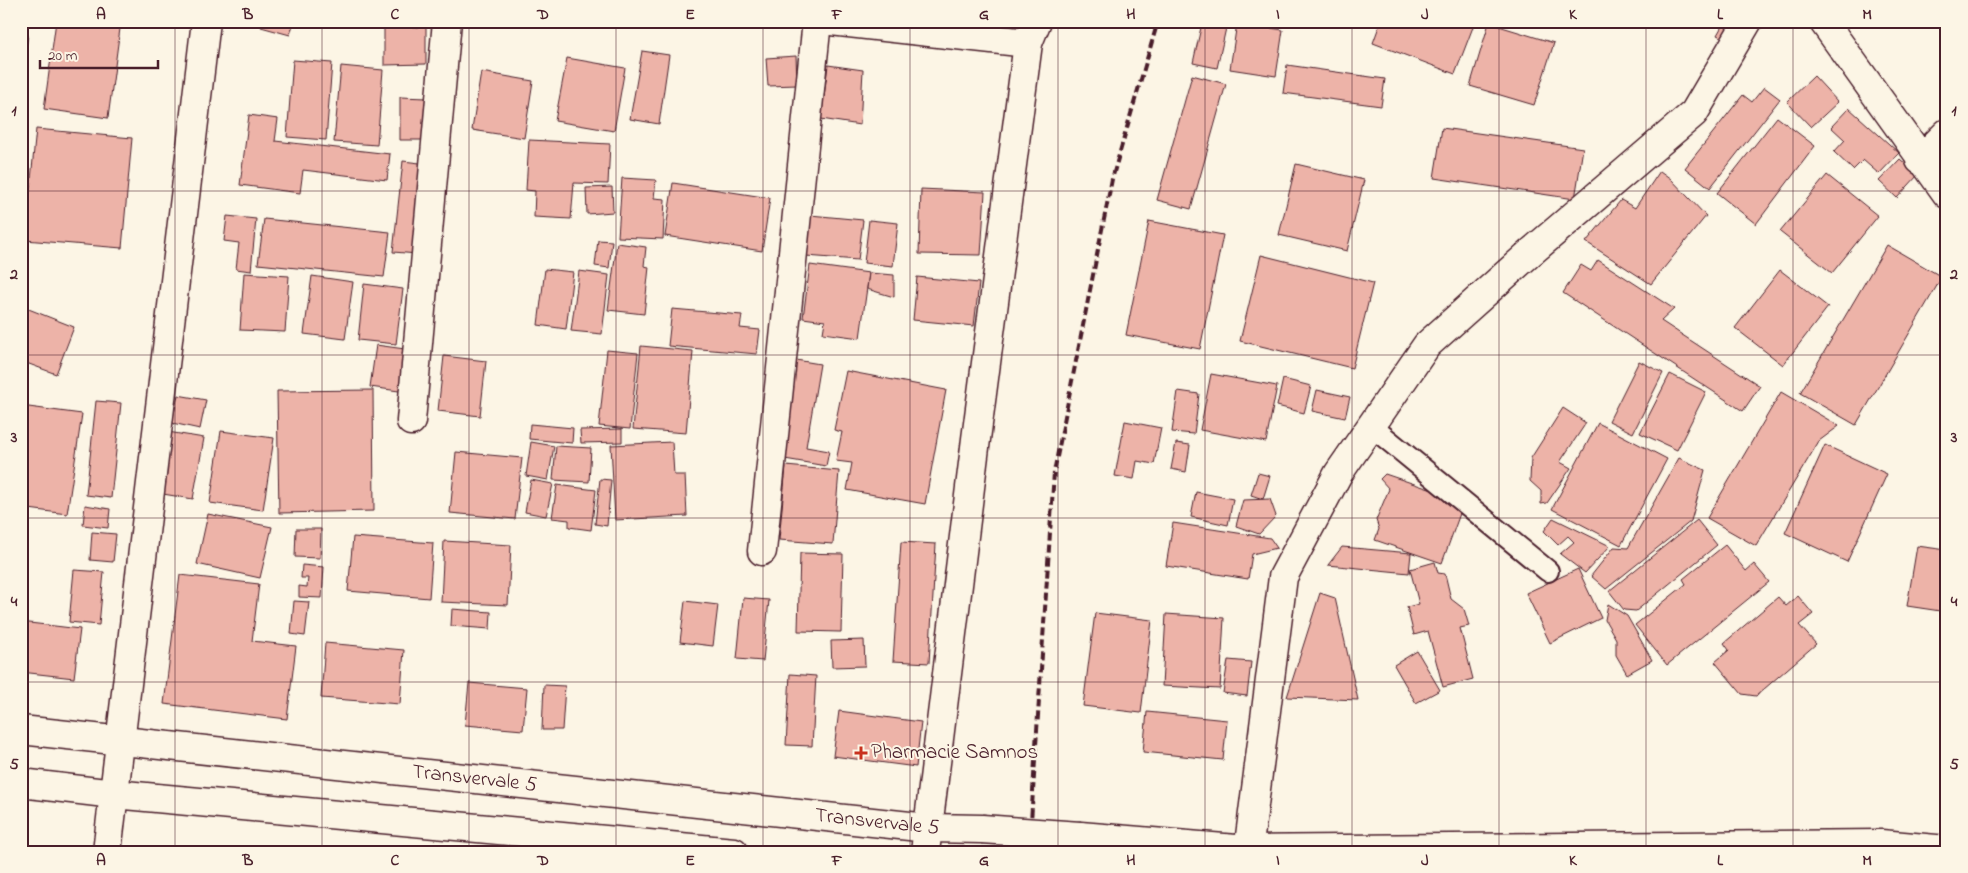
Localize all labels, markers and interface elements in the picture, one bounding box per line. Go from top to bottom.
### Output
text: A [96,3,106,27]
text: B [242,3,254,27]
text: C [391,3,400,27]
text: D [536,3,549,27]
text: E [685,3,695,27]
text: F [831,3,843,27]
text: G [979,3,989,27]
text: H [1126,3,1136,27]
text: I [1276,3,1280,27]
text: J [1421,3,1429,27]
text: K [1569,3,1578,27]
text: L [1717,3,1724,27]
text: M [1862,3,1872,27]
scale bar [40,38,158,70]
text: 20 m [48,45,78,67]
text: 1 [11,99,17,123]
text: 1 [1951,99,1957,123]
text: 2 [9,263,18,287]
text: 2 [1949,263,1958,287]
text: 3 [10,426,18,450]
text: 3 [1950,426,1958,450]
text: 4 [10,590,18,614]
text: 4 [1950,590,1958,614]
place label: Pharmacie Samnos [871,738,1038,768]
marker: Pharmacie Samnos [855,747,867,759]
text: 5 [9,753,19,777]
text: 5 [1949,753,1959,777]
street label: Transvervale 5 [410,757,538,801]
street label: Transvervale 5 [813,801,940,843]
text: A [96,849,106,873]
text: B [242,849,254,873]
text: C [391,849,400,873]
text: D [536,849,549,873]
text: E [685,849,695,873]
text: F [831,849,843,873]
text: G [979,849,989,873]
text: H [1126,849,1136,873]
text: I [1276,849,1280,873]
text: J [1421,849,1429,873]
text: K [1569,849,1578,873]
text: L [1717,849,1724,873]
text: M [1862,849,1872,873]

